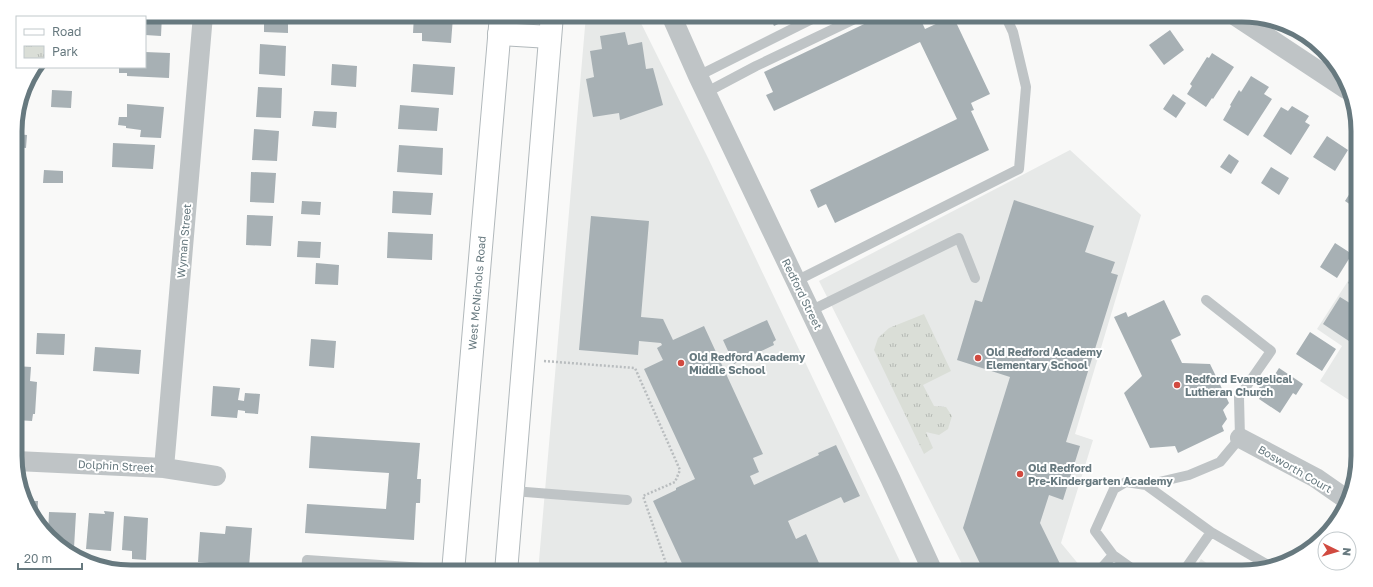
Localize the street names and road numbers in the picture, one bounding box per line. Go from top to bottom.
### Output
street label: Wyman Street [174,203,193,279]
street label: West McNichols Road [465,235,488,351]
street label: Redford Street [780,256,825,331]
street label: Bosworth Court [1256,442,1335,495]
street label: Dolphin Street [78,457,155,474]

